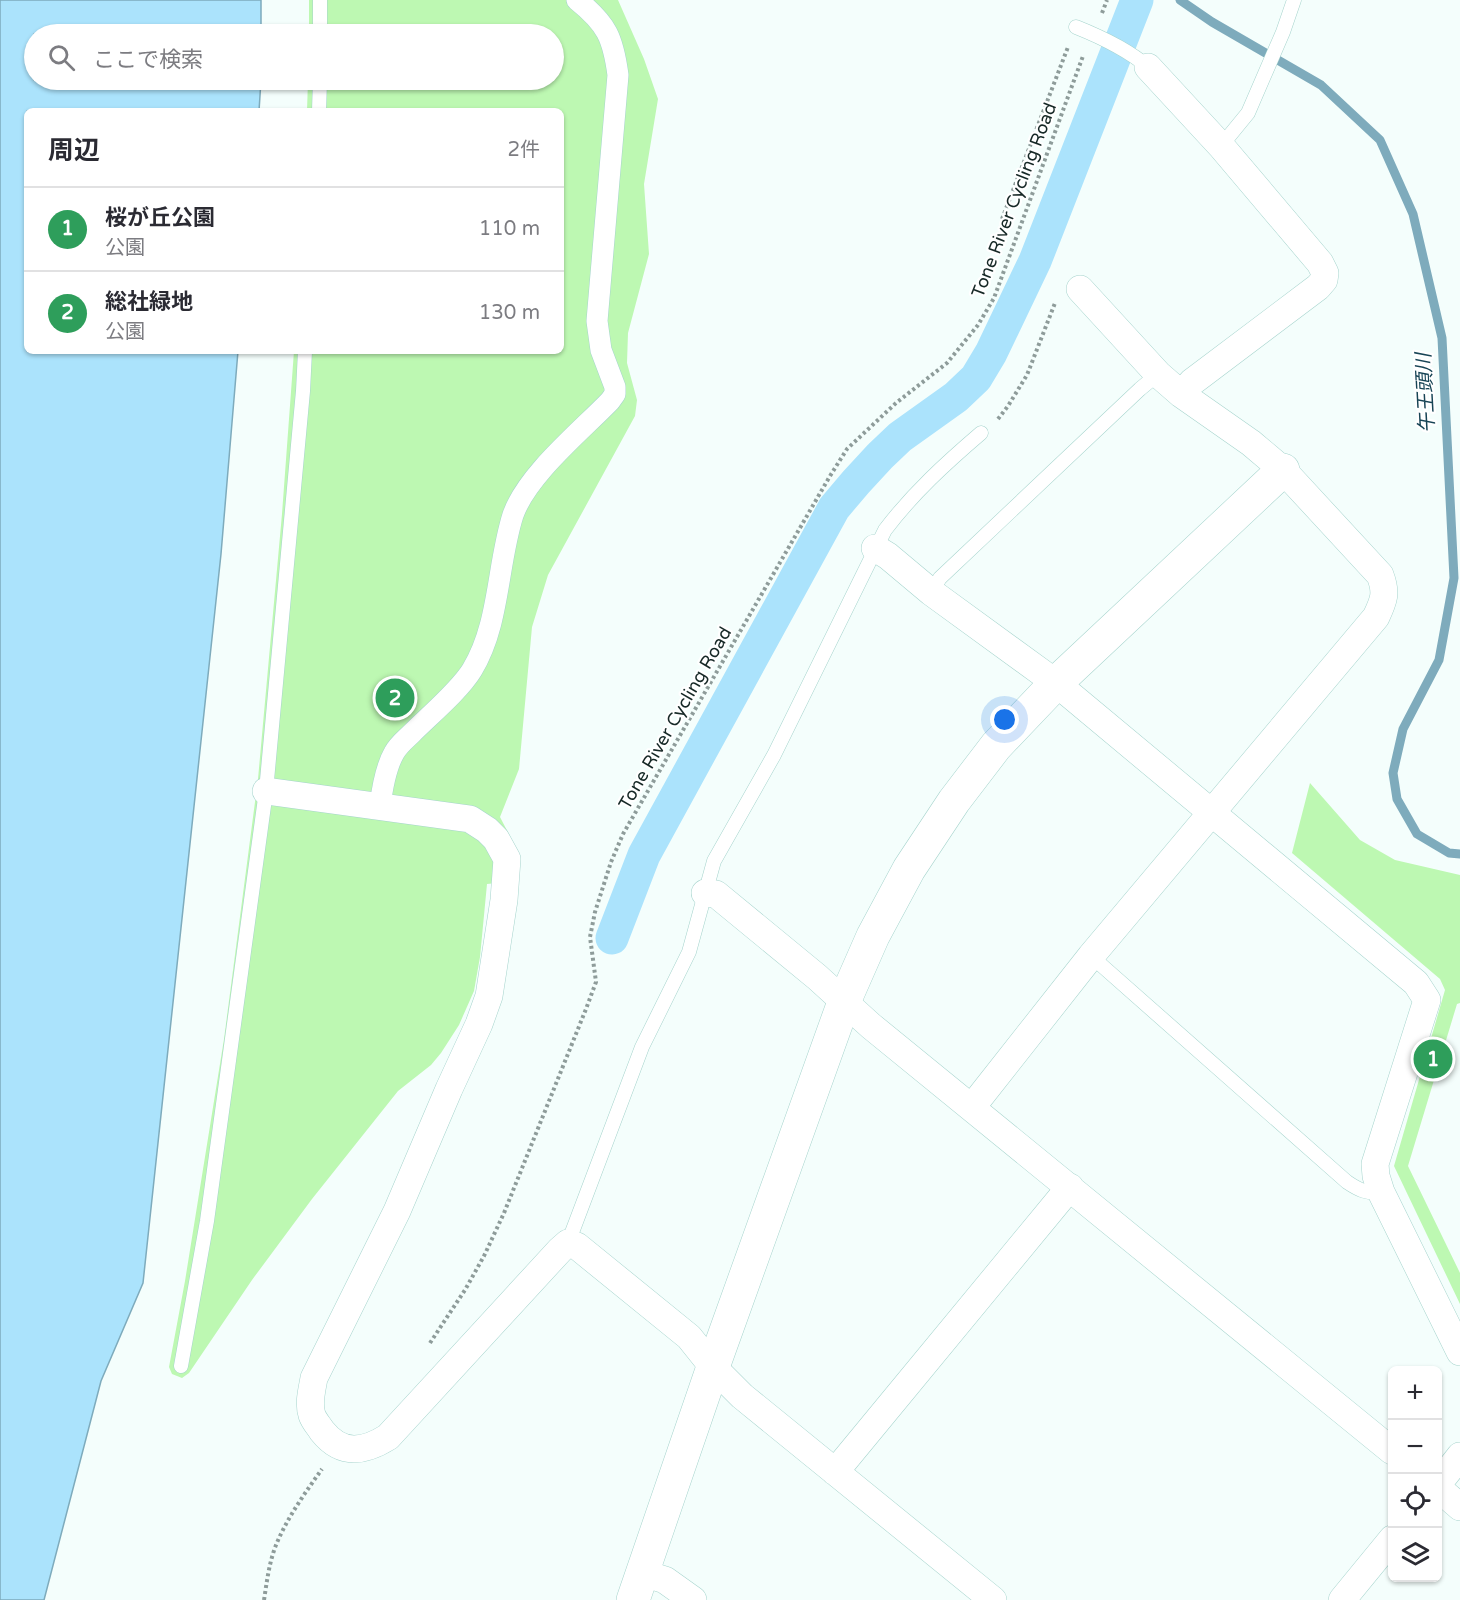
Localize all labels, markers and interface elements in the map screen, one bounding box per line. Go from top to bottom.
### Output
search box [24,24,564,90]
icon: search [45,41,78,74]
text: ここで検索 [93,47,203,73]
street label: Tone River Cycling Road [967,99,1061,301]
text: 周辺 [48,135,100,166]
text: 2件 [507,138,540,162]
text: 桜が丘公園 [105,205,215,231]
text: 1 [61,217,74,241]
text: 110 m [479,217,540,241]
text: 公園 [105,236,145,260]
text: 総社緑地 [105,289,193,315]
text: 2 [61,301,74,325]
text: 130 m [479,301,540,325]
text: 公園 [105,320,145,344]
water label: 午王頭川 [1412,350,1440,434]
street label: Tone River Cycling Road [614,623,736,813]
pin: 2 [376,676,414,720]
your location [990,705,1019,734]
pin: 1 [1414,1036,1452,1082]
map controls [1388,1366,1442,1582]
button: + [1388,1366,1442,1420]
button: − [1388,1420,1442,1474]
button: locate [1388,1474,1442,1528]
button: layers [1388,1528,1442,1582]

